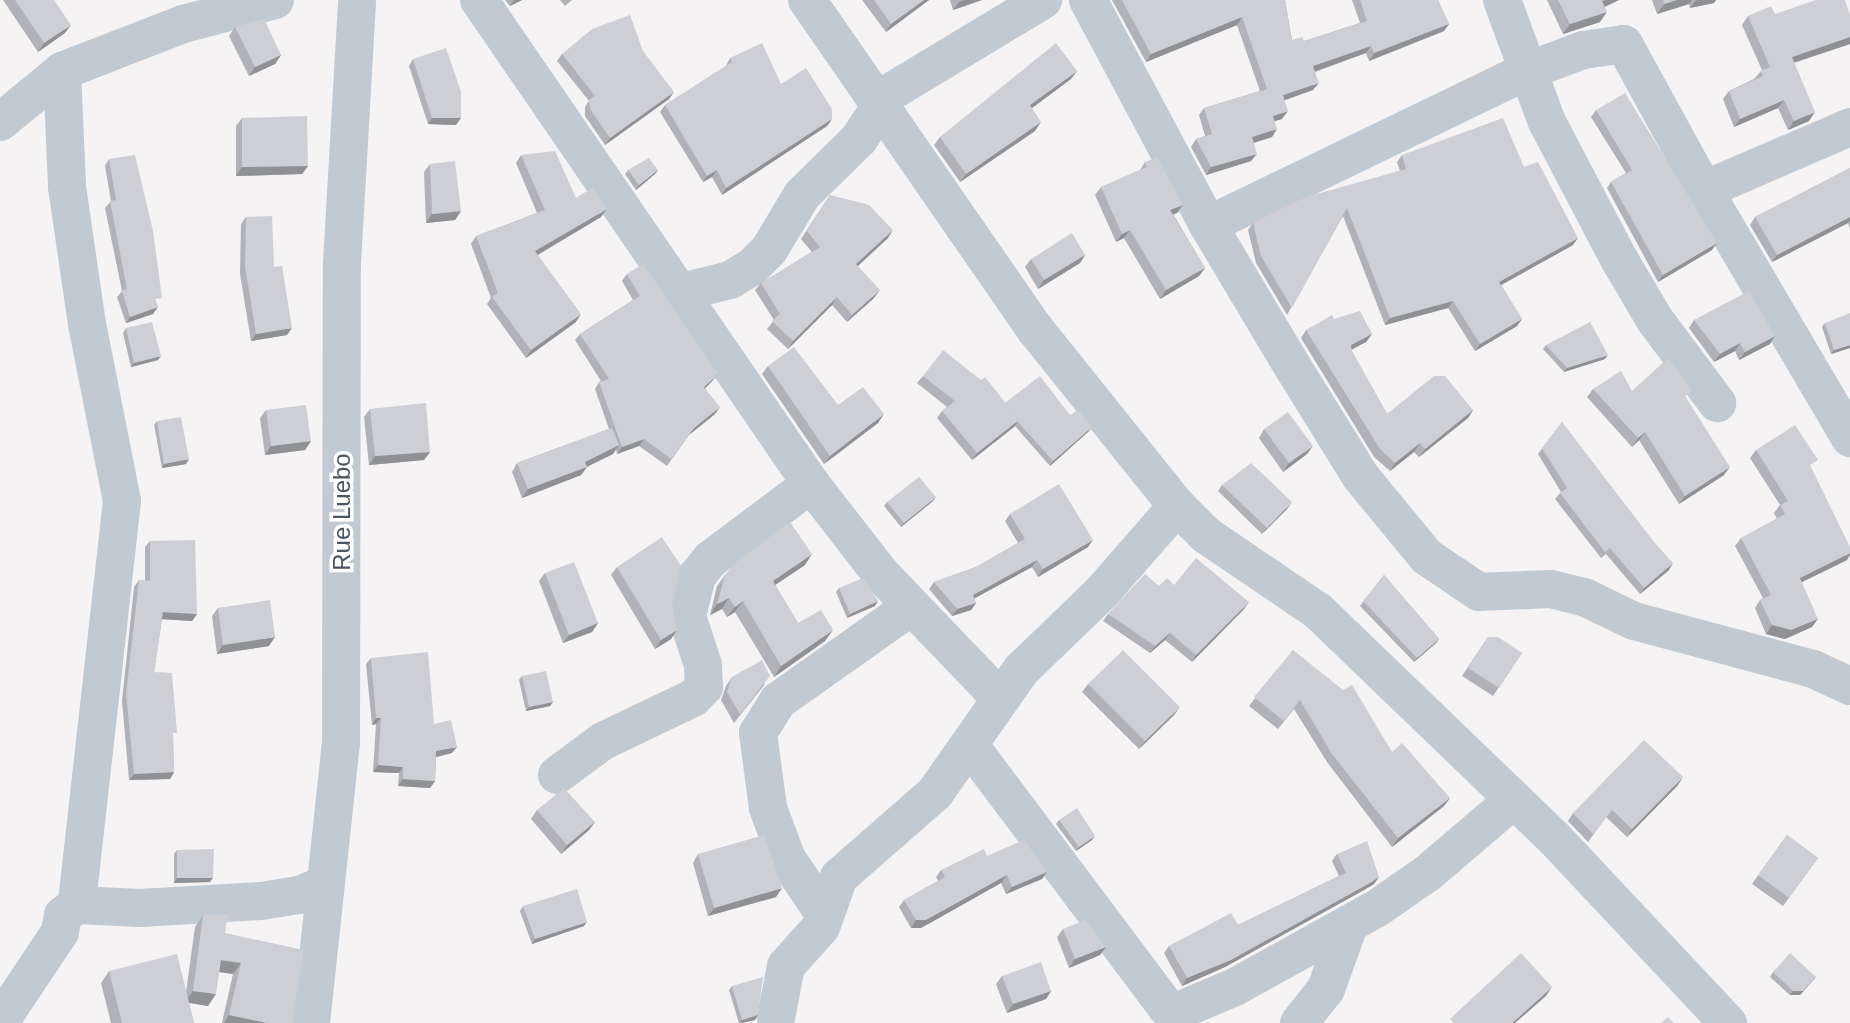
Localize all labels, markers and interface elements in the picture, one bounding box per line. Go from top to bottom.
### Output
street label: Rue Luebo [328,453,356,571]

